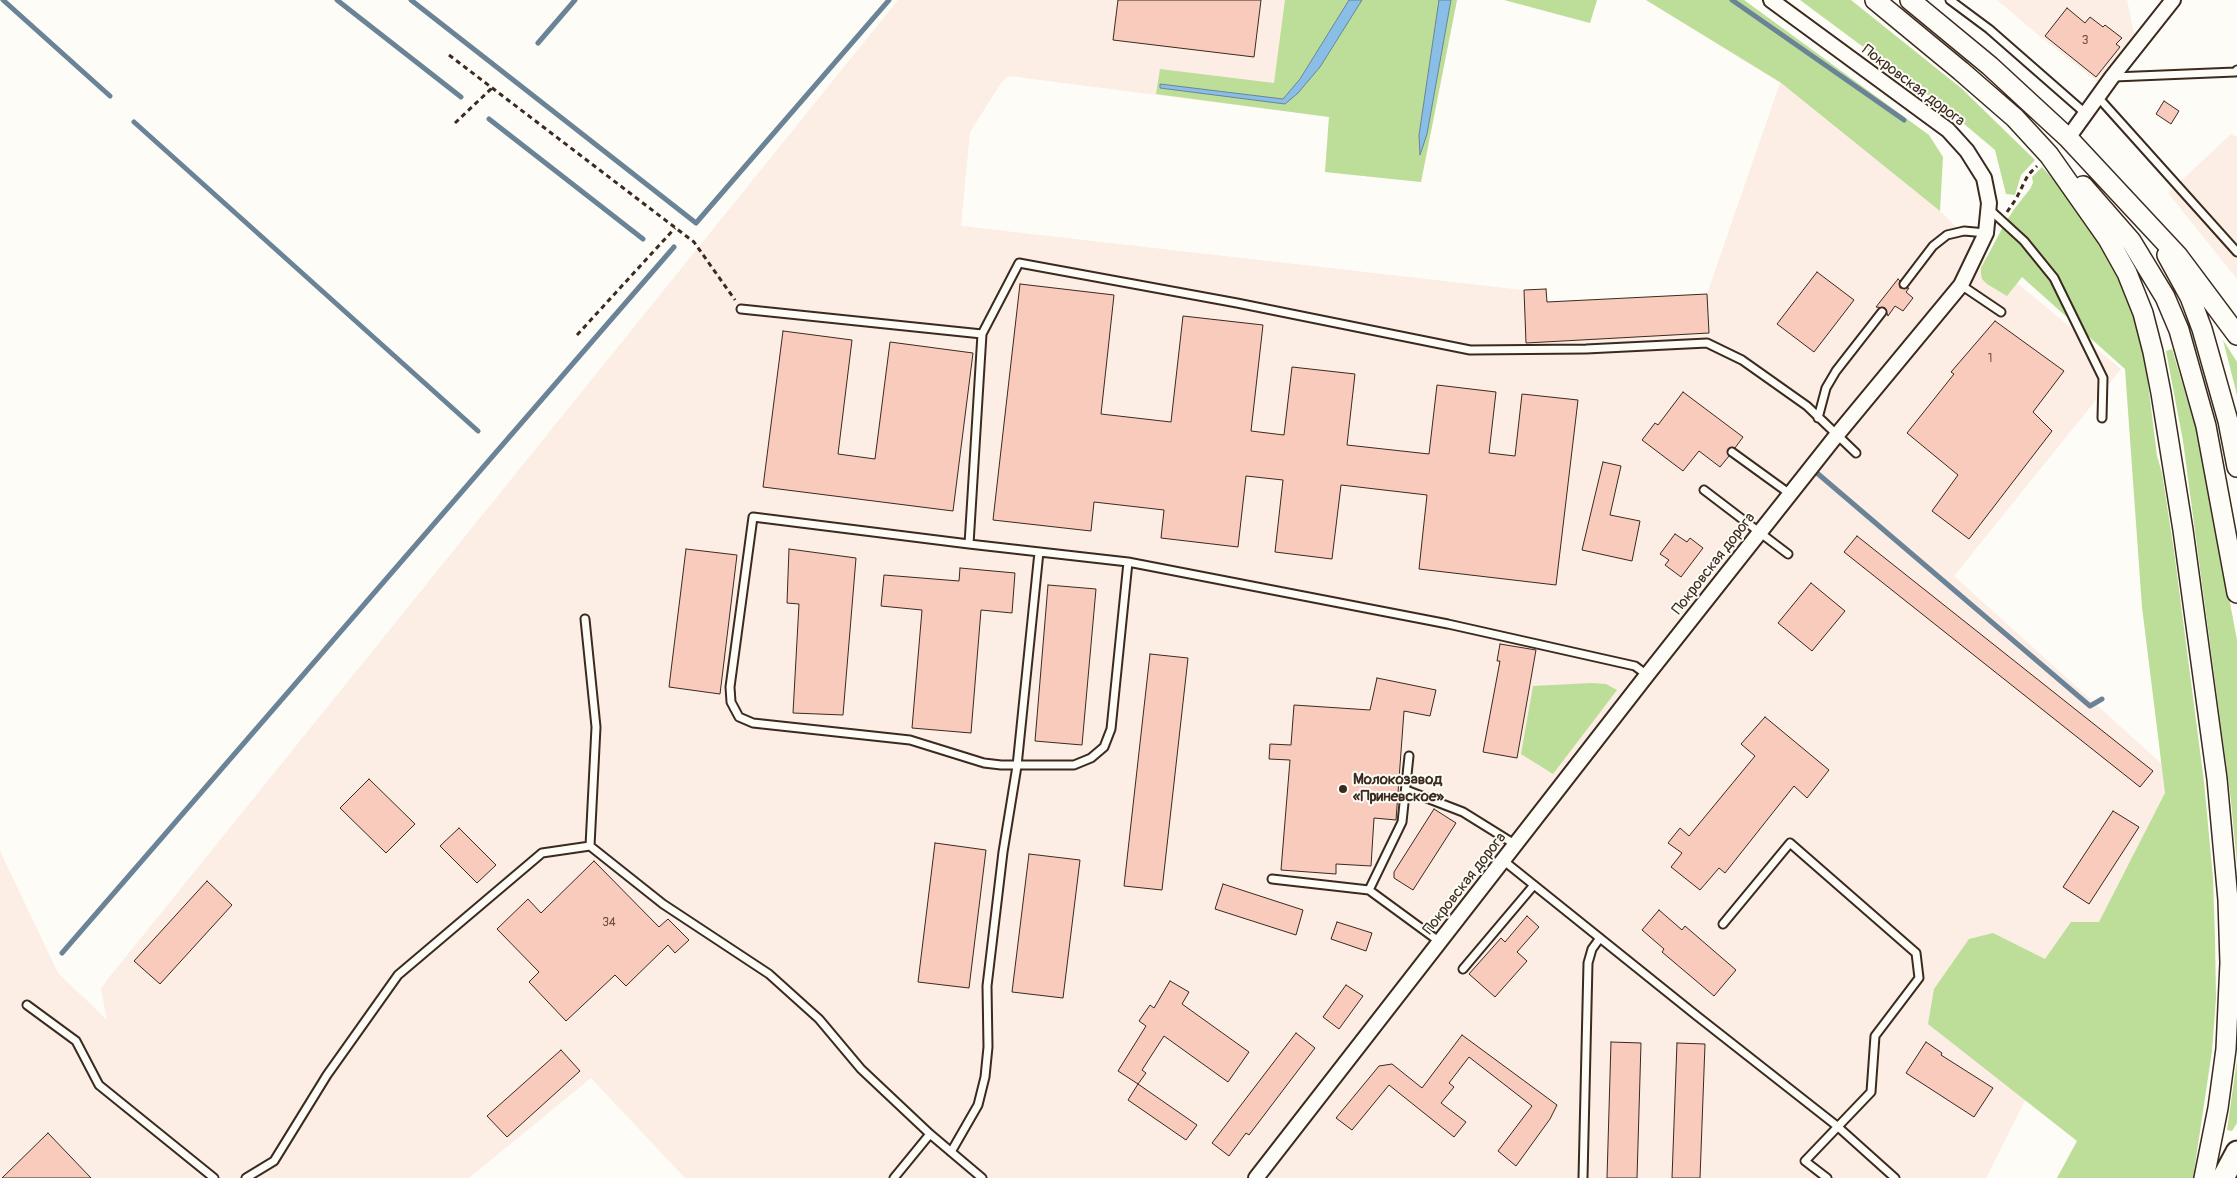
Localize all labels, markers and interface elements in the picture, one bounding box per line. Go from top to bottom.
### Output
house number: 3 [2082,34,2088,48]
street label: Покровская дорога [1858,41,1968,131]
house number: 1 [1988,352,1992,366]
street label: Покровская дорога [1669,510,1759,618]
place label: Молокозавод «Приневское» [1353,771,1444,806]
marker: Молокозавод «Приневское» [1337,783,1349,795]
street label: Покровская дорога [1420,830,1510,938]
house number: 34 [602,916,616,930]

